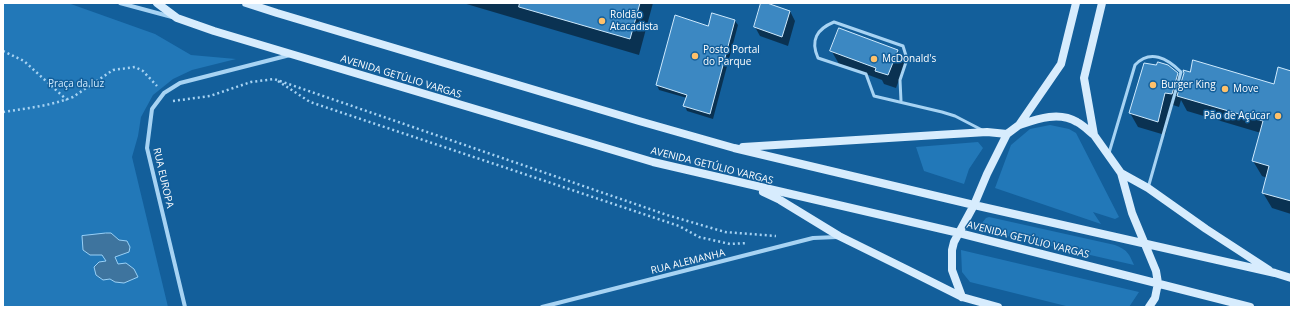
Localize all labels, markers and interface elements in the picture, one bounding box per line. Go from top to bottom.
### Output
place label: Roldão Atacadista [610,9,658,32]
marker: Roldão Atacadista [597,16,607,26]
place label: Posto Portal do Parque [703,44,760,68]
marker: Posto Portal do Parque [690,51,700,61]
street label: AVENIDA GETÚLIO VARGAS [339,53,463,101]
place label: McDonald's [882,53,936,65]
marker: McDonald's [869,54,879,64]
park label: Praça da luz [48,78,104,90]
place label: Burger King [1161,79,1216,91]
marker: Burger King [1148,80,1158,90]
place label: Move [1233,83,1259,95]
marker: Move [1220,84,1230,94]
place label: Pão de Açúcar [1204,110,1270,122]
marker: Pão de Açúcar [1273,111,1283,121]
street label: AVENIDA GETÚLIO VARGAS [649,145,775,187]
street label: RUA EUROPA [150,147,176,209]
street label: AVENIDA GETÚLIO VARGAS [965,219,1091,261]
street label: RUA ALEMANHA [650,247,726,277]

